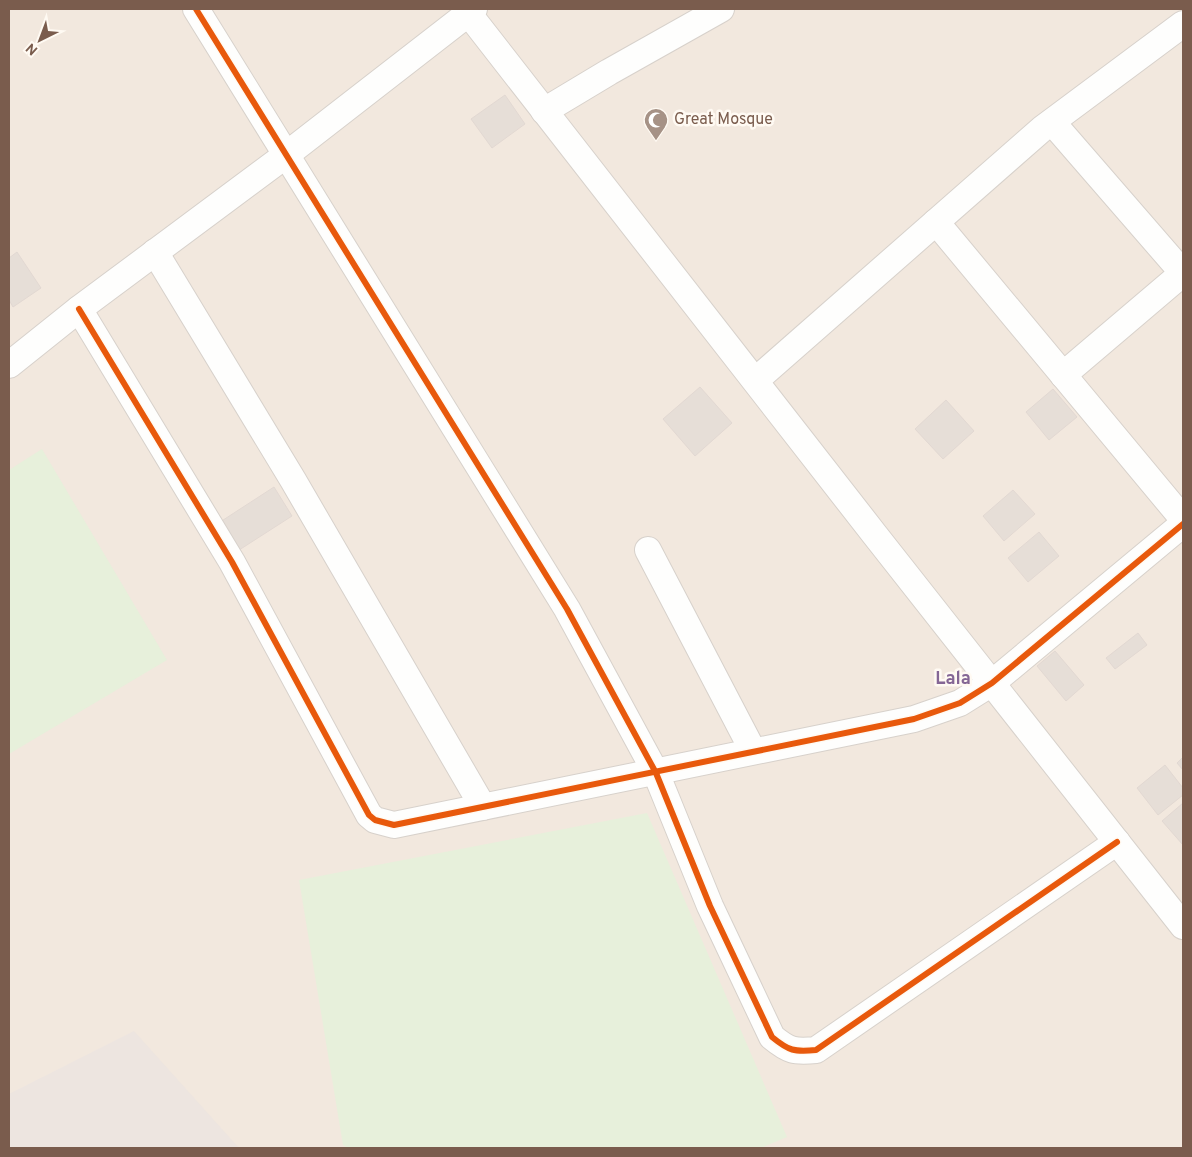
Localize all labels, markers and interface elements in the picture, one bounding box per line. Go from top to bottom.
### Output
north arrow [15,15,65,65]
text: N [23,39,42,58]
mosque icon: Great Mosque [643,107,669,141]
place label: Great Mosque [674,110,773,130]
district label: Lala [935,668,971,691]

